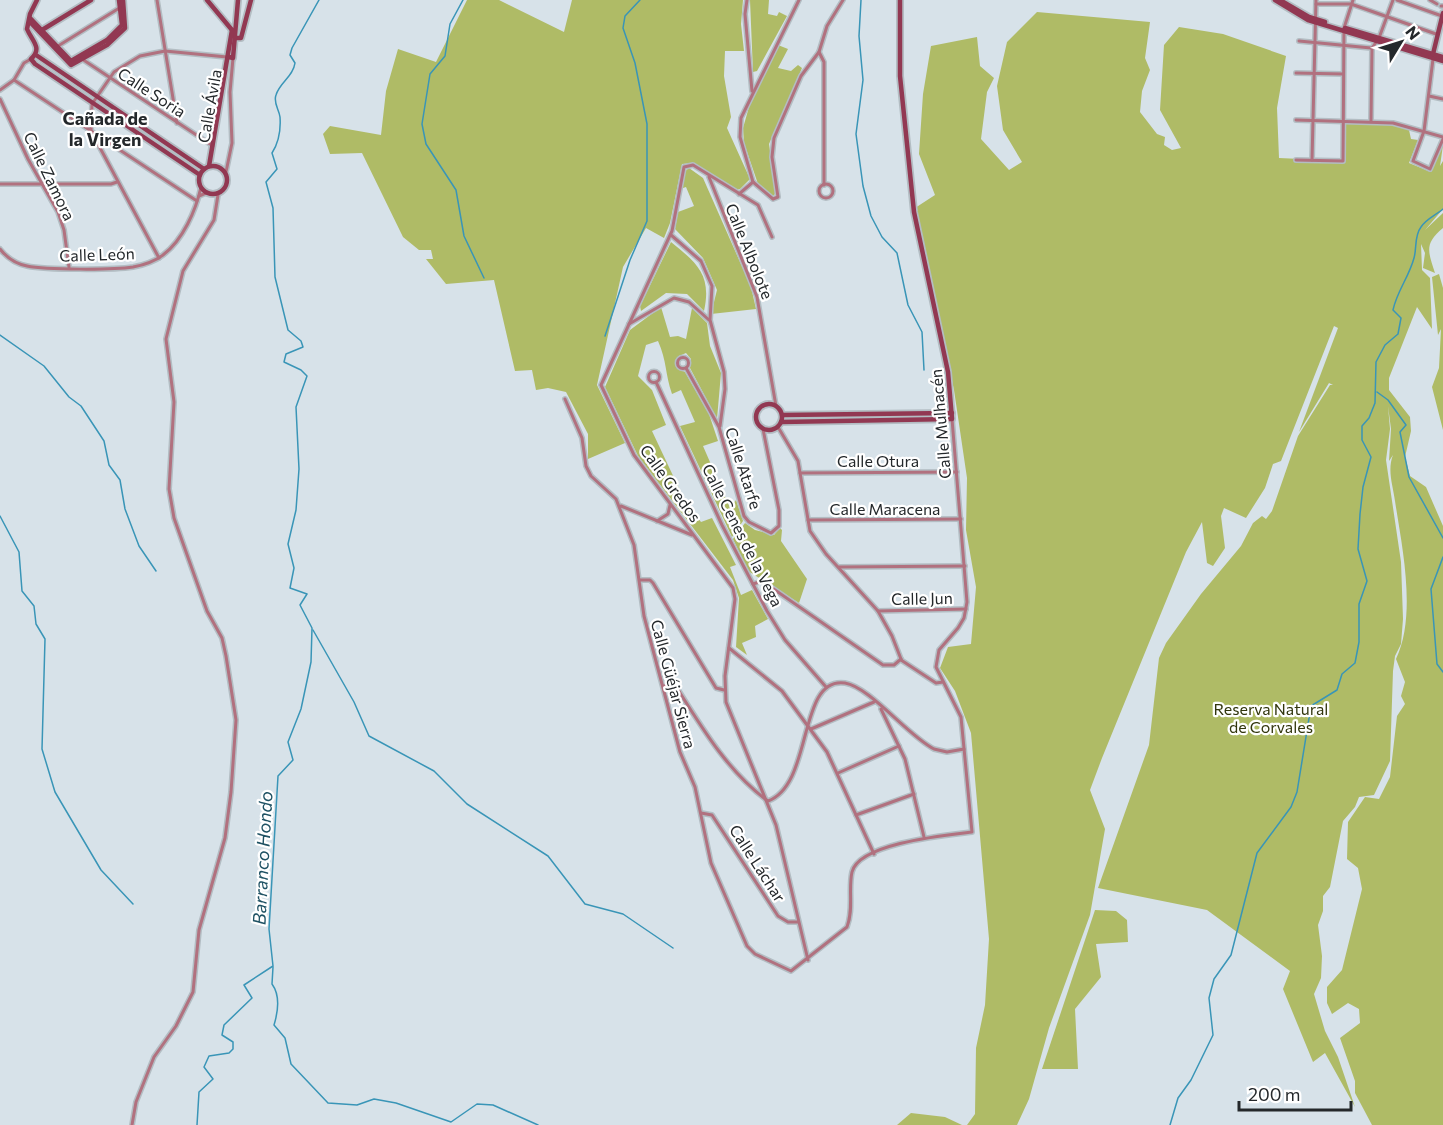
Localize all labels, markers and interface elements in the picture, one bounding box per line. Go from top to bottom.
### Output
north arrow [1371,12,1431,72]
text: N [1402,22,1424,43]
street label: Calle Soria [115,63,189,121]
street label: Calle Ávila [193,68,225,144]
district label: Cañada de la Virgen [62,107,148,150]
street label: Calle Zamora [20,129,80,223]
street label: Calle Albolote [722,200,778,302]
street label: Calle León [59,243,135,265]
street label: Calle Mulhacén [926,368,954,480]
street label: Calle Atarfe [722,425,766,511]
street label: Calle Gredos [637,441,705,525]
street label: Calle Otura [837,451,919,470]
street label: Calle Cenes de la Vega [699,460,787,610]
street label: Calle Maracena [830,499,940,518]
street label: Calle Jun [891,588,953,608]
street label: Calle Güéjar Sierra [648,617,700,751]
park label: Reserva Natural de Corvales [1214,699,1328,736]
water label: Barranco Hondo [248,791,276,925]
street label: Calle Láchar [726,821,790,906]
scale bar [1239,1074,1352,1112]
text: 200 m [1248,1083,1301,1105]

